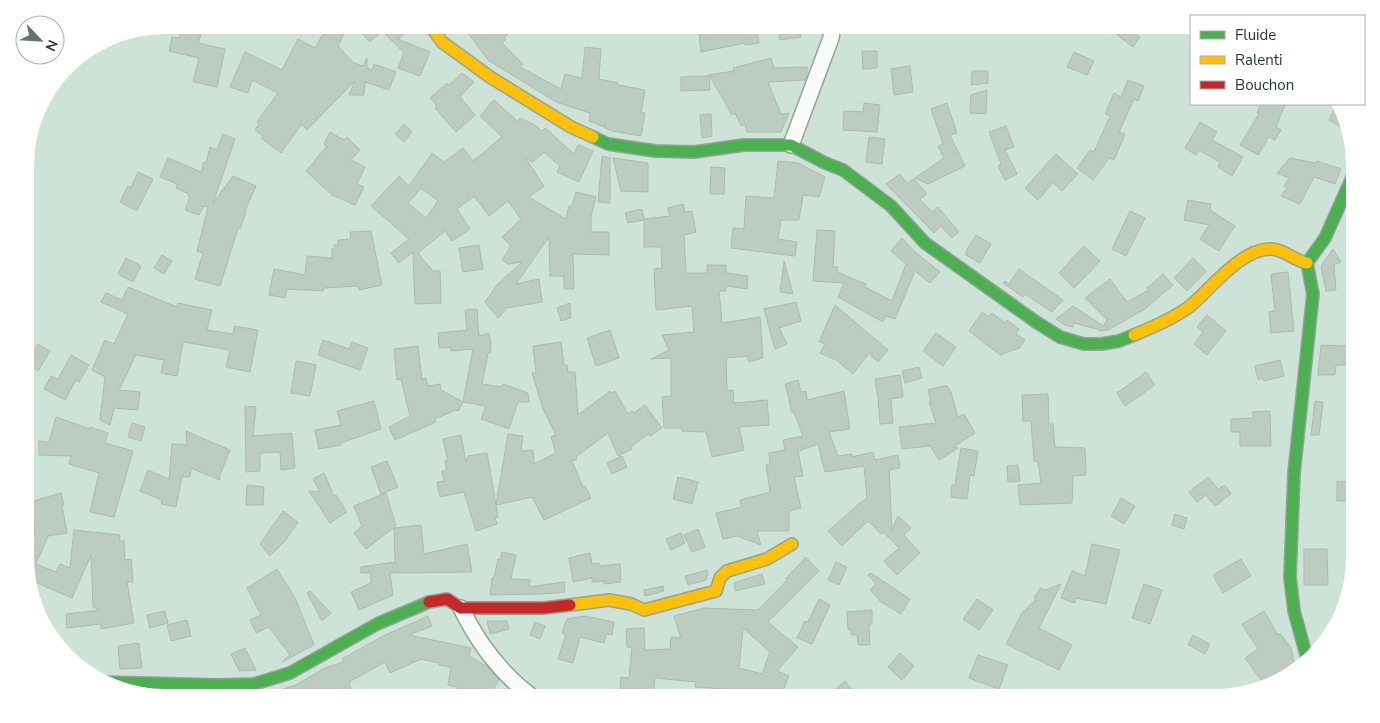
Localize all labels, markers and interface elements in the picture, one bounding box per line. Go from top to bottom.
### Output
north arrow [15,15,65,65]
legend [1190,15,1365,105]
text: Fluide [1235,25,1276,45]
text: N [41,37,62,54]
text: Ralenti [1235,50,1283,70]
text: Bouchon [1235,75,1294,95]

